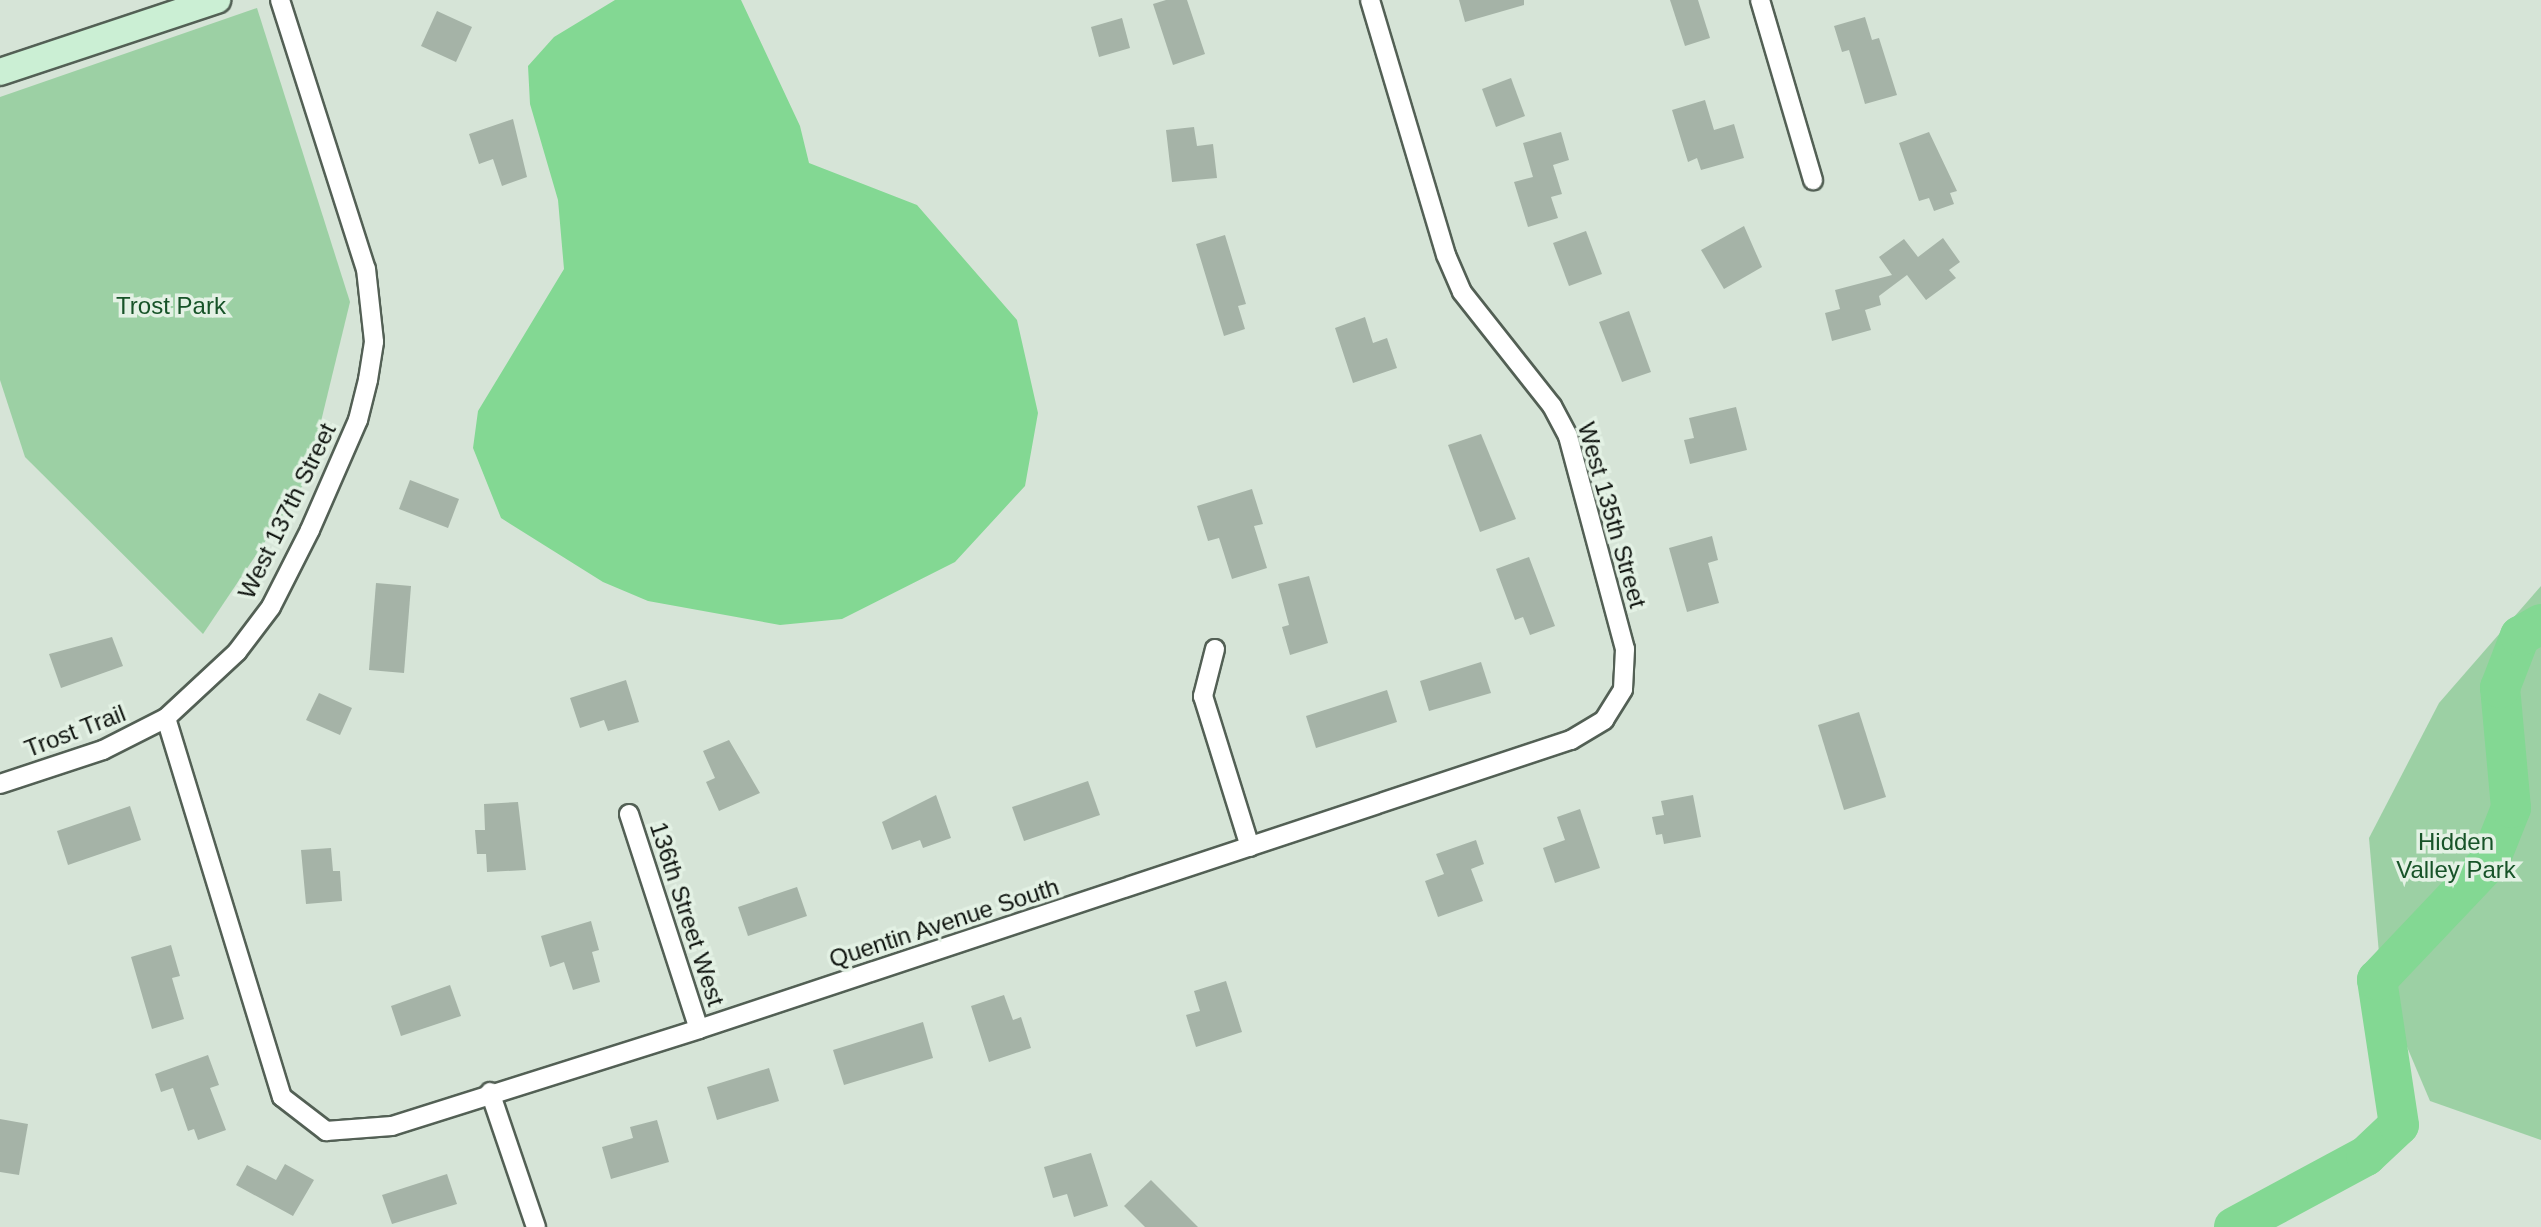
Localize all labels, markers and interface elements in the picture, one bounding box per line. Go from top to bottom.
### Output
park label: Trost Park [116,292,226,320]
street label: West 137th Street [232,419,342,603]
street label: West 135th Street [1572,419,1652,611]
street label: Trost Trail [20,699,130,763]
street label: 136th Street West [644,818,730,1010]
park label: Hidden Valley Park [2396,828,2516,884]
street label: Quentin Avenue South [825,872,1063,974]

